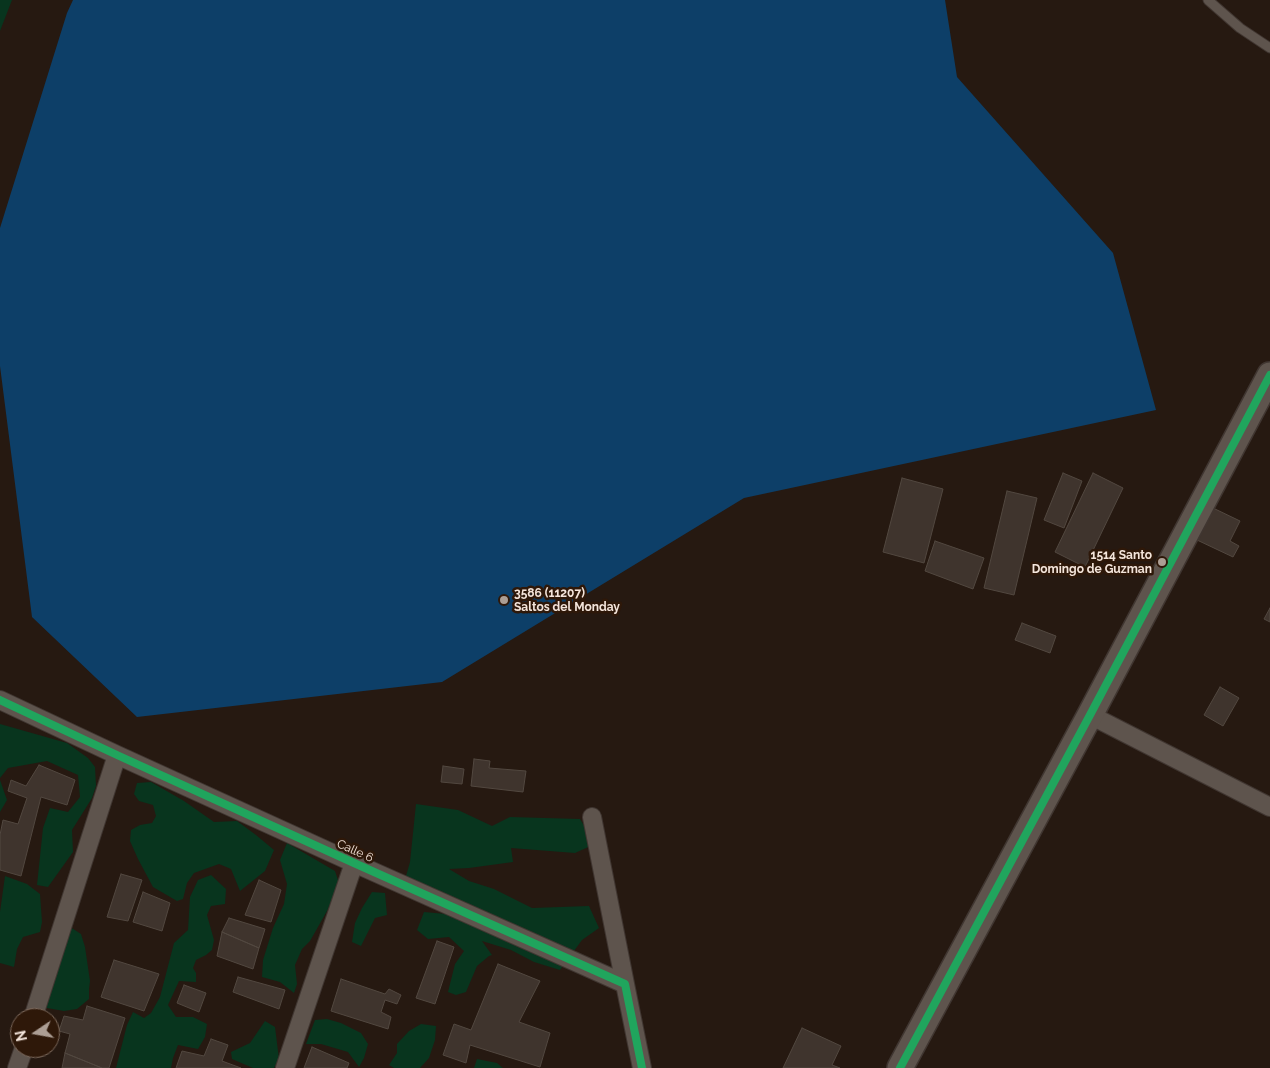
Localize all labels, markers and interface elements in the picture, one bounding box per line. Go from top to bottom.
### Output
place label: 1514 Santo Domingo de Guzman [1032,548,1152,576]
marker: 1514 Santo Domingo de Guzman [1156,556,1168,568]
place label: 3586 (11207) Saltos del Monday [514,586,620,614]
marker: 3586 (11207) Saltos del Monday [498,594,510,606]
street label: Calle 6 [334,837,376,865]
north arrow [10,1008,60,1058]
text: N [12,1029,30,1043]

